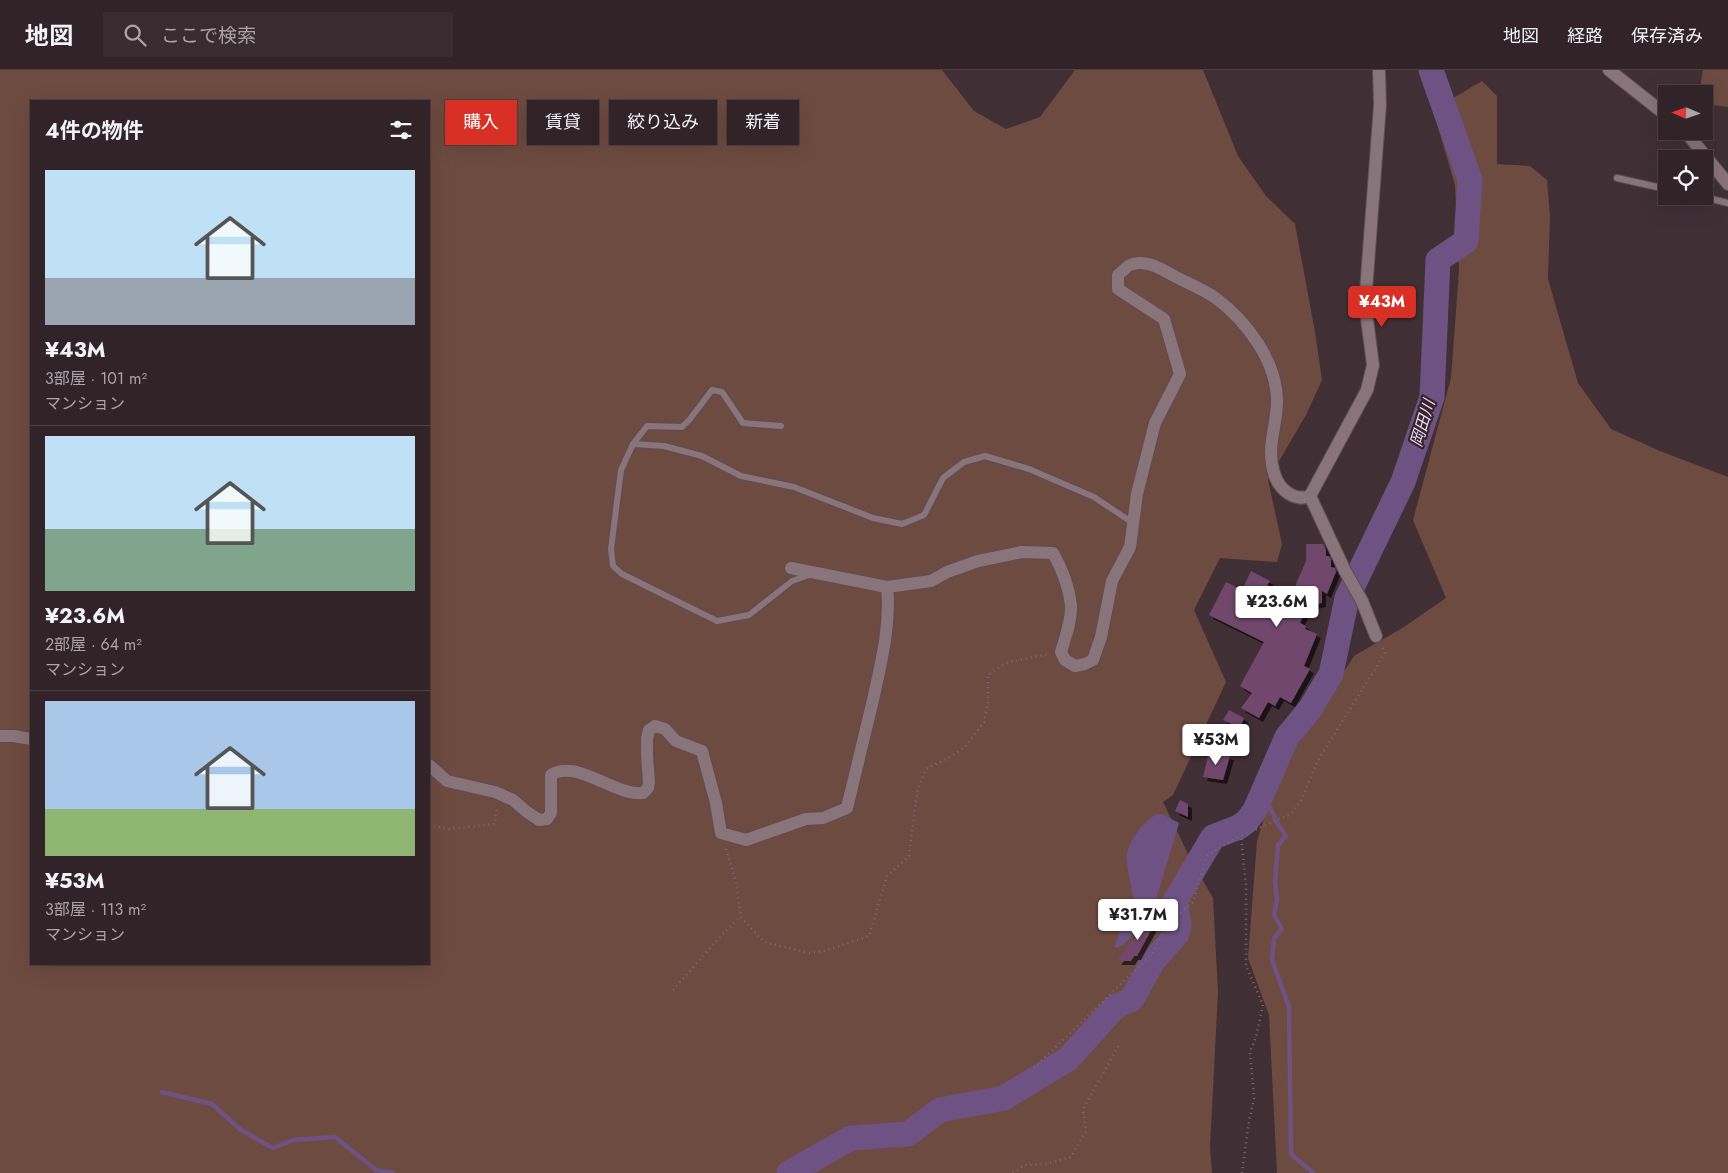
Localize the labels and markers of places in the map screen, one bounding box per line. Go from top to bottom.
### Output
pin: ¥43M [1352,286,1412,328]
pin: ¥23.6M [1236,586,1318,628]
pin: ¥53M [1186,724,1246,766]
pin: ¥31.7M [1097,898,1179,941]

